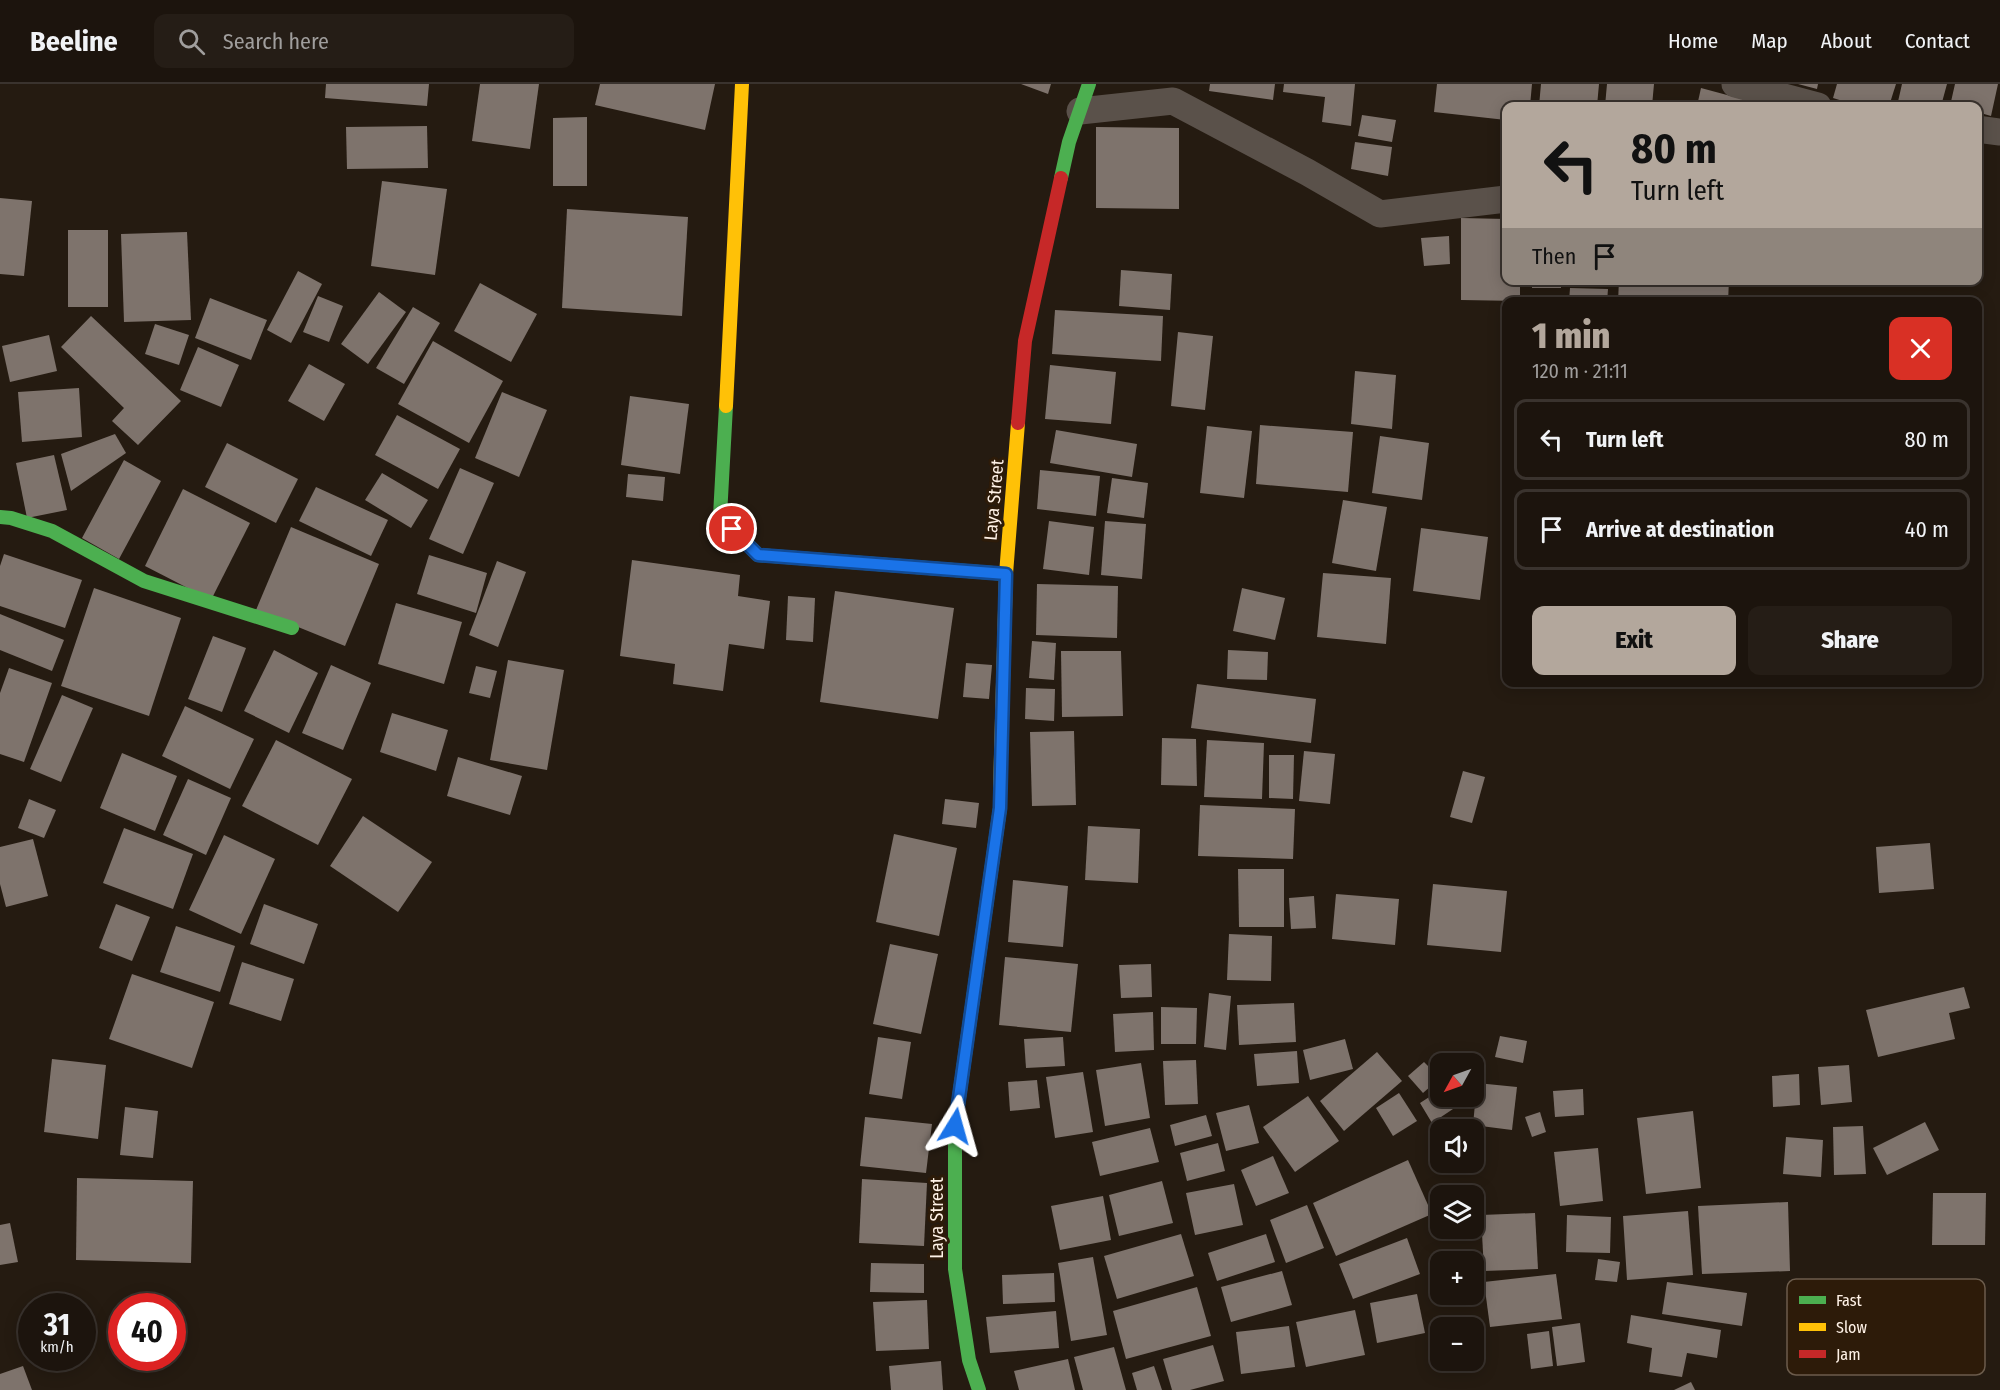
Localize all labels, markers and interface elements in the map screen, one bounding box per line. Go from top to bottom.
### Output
search box [154,14,574,68]
text: Beeline [30,25,118,58]
icon: search [175,25,208,58]
text: Search here [223,28,329,55]
text: Home [1668,28,1718,54]
text: Map [1751,28,1788,54]
text: About [1821,28,1872,54]
text: Contact [1905,28,1970,54]
text: 80 m [1631,124,1717,174]
icon: left [1532,126,1610,204]
text: Turn left [1631,175,1724,207]
icon: arrive [1588,240,1621,273]
text: Then [1532,243,1576,270]
text: 1 min [1532,314,1610,358]
button: close [1889,317,1952,380]
text: 120 m · 21:11 [1532,359,1628,383]
icon: left [1535,423,1568,456]
text: Turn left [1586,426,1664,453]
text: 80 m [1904,426,1949,453]
street label: Laya Street [979,458,1009,542]
pin [706,503,757,554]
icon: arrive [715,512,748,545]
icon: arrive [1535,513,1568,546]
text: Arrive at destination [1586,516,1774,543]
text: 40 m [1905,516,1949,543]
button: Exit [1532,606,1736,675]
button: Share [1748,606,1952,675]
north arrow [1430,1053,1484,1107]
map controls [1430,1053,1484,1371]
position arrow [923,1094,987,1158]
button: sound [1430,1119,1484,1173]
street label: Laya Street [926,1177,948,1259]
button: layers [1430,1185,1484,1239]
button: + [1430,1251,1484,1305]
legend [1787,1279,1985,1375]
text: Fast [1836,1291,1863,1310]
speed limit sign: 40 [108,1293,186,1371]
text: 31 [44,1307,70,1343]
button: − [1430,1317,1484,1371]
text: Slow [1836,1318,1867,1337]
text: km/h [40,1338,74,1356]
text: Jam [1836,1345,1861,1364]

